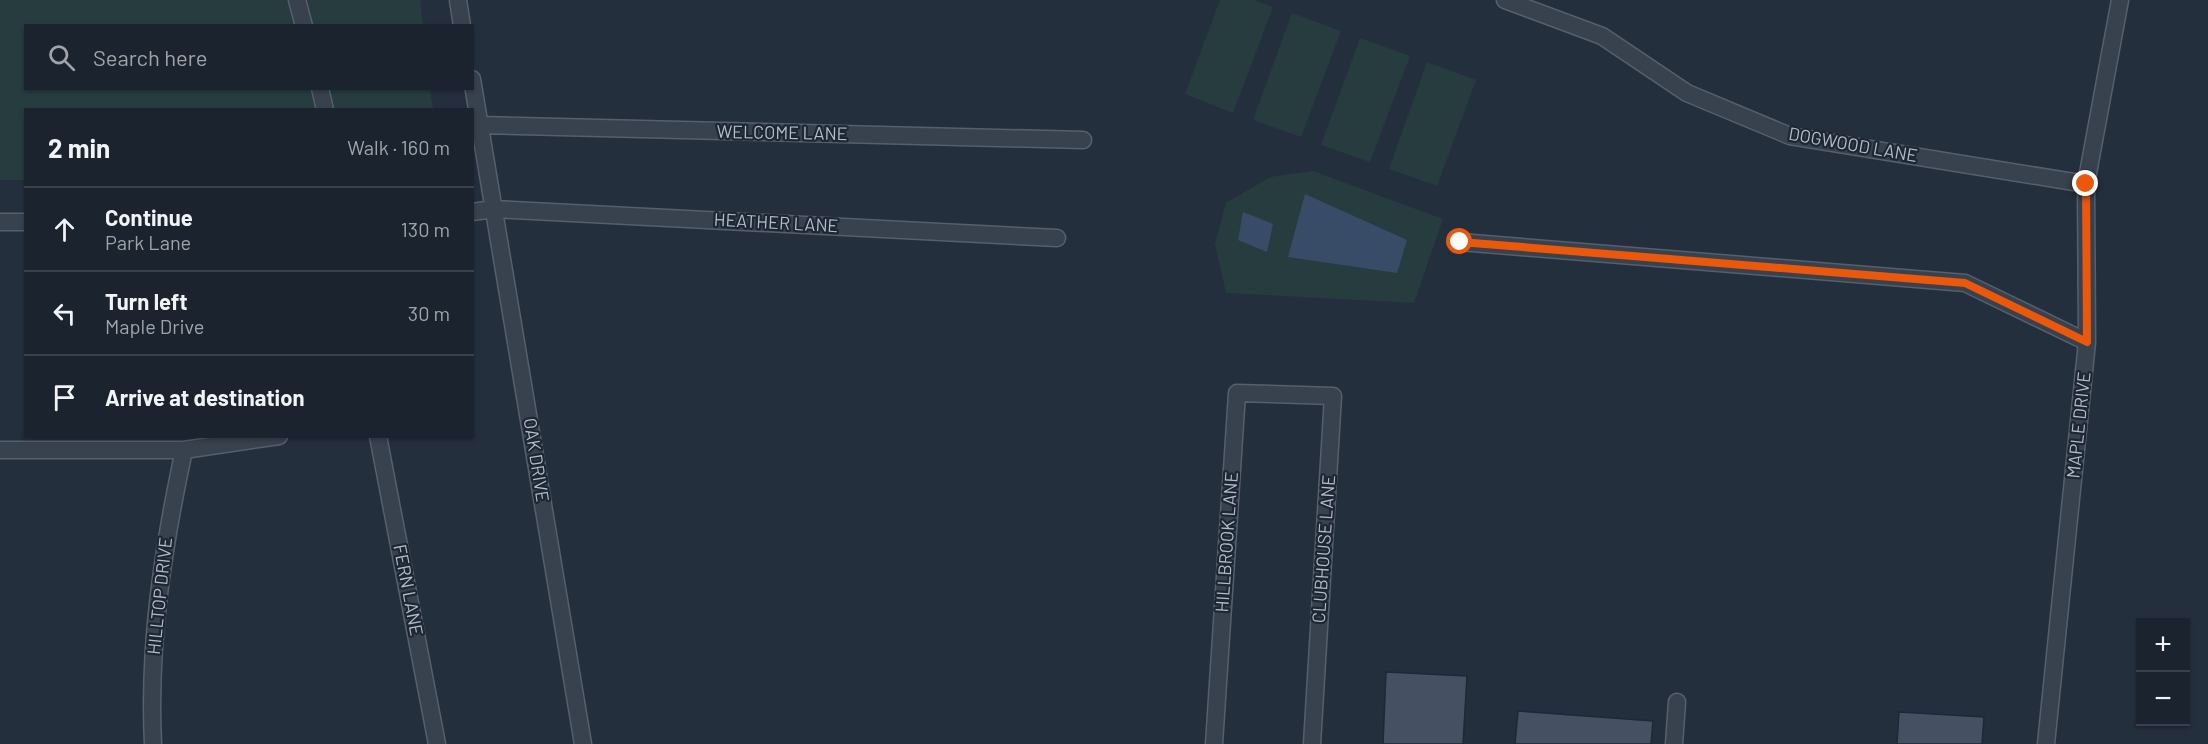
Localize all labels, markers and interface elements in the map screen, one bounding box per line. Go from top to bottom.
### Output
search box [24,24,474,90]
icon: search [45,41,78,74]
text: Search here [93,44,207,70]
street label: WELCOME LANE [716,120,848,144]
street label: DOGWOOD LANE [1787,122,1919,166]
text: 2 min [48,132,110,163]
text: Walk · 160 m [347,135,450,159]
route end [2072,170,2098,196]
text: Continue [105,204,193,230]
street label: HEATHER LANE [713,208,839,236]
icon: ahead [48,213,81,246]
text: 130 m [401,217,450,241]
route start [1446,228,1472,254]
text: Park Lane [105,230,191,254]
text: Turn left [105,288,188,314]
icon: left [48,297,81,330]
text: 30 m [408,301,450,325]
text: Maple Drive [105,314,204,338]
street label: MAPLE DRIVE [2061,370,2095,479]
icon: arrive [48,381,81,414]
text: Arrive at destination [105,384,304,410]
street label: OAK DRIVE [519,416,554,503]
street label: HILLBROOK LANE [1210,471,1242,613]
street label: CLUBHOUSE LANE [1307,474,1339,624]
street label: HILLTOP DRIVE [142,536,176,656]
street label: FERN LANE [389,542,429,637]
map controls [2136,618,2190,726]
button: + [2136,618,2190,672]
button: − [2136,672,2190,726]

